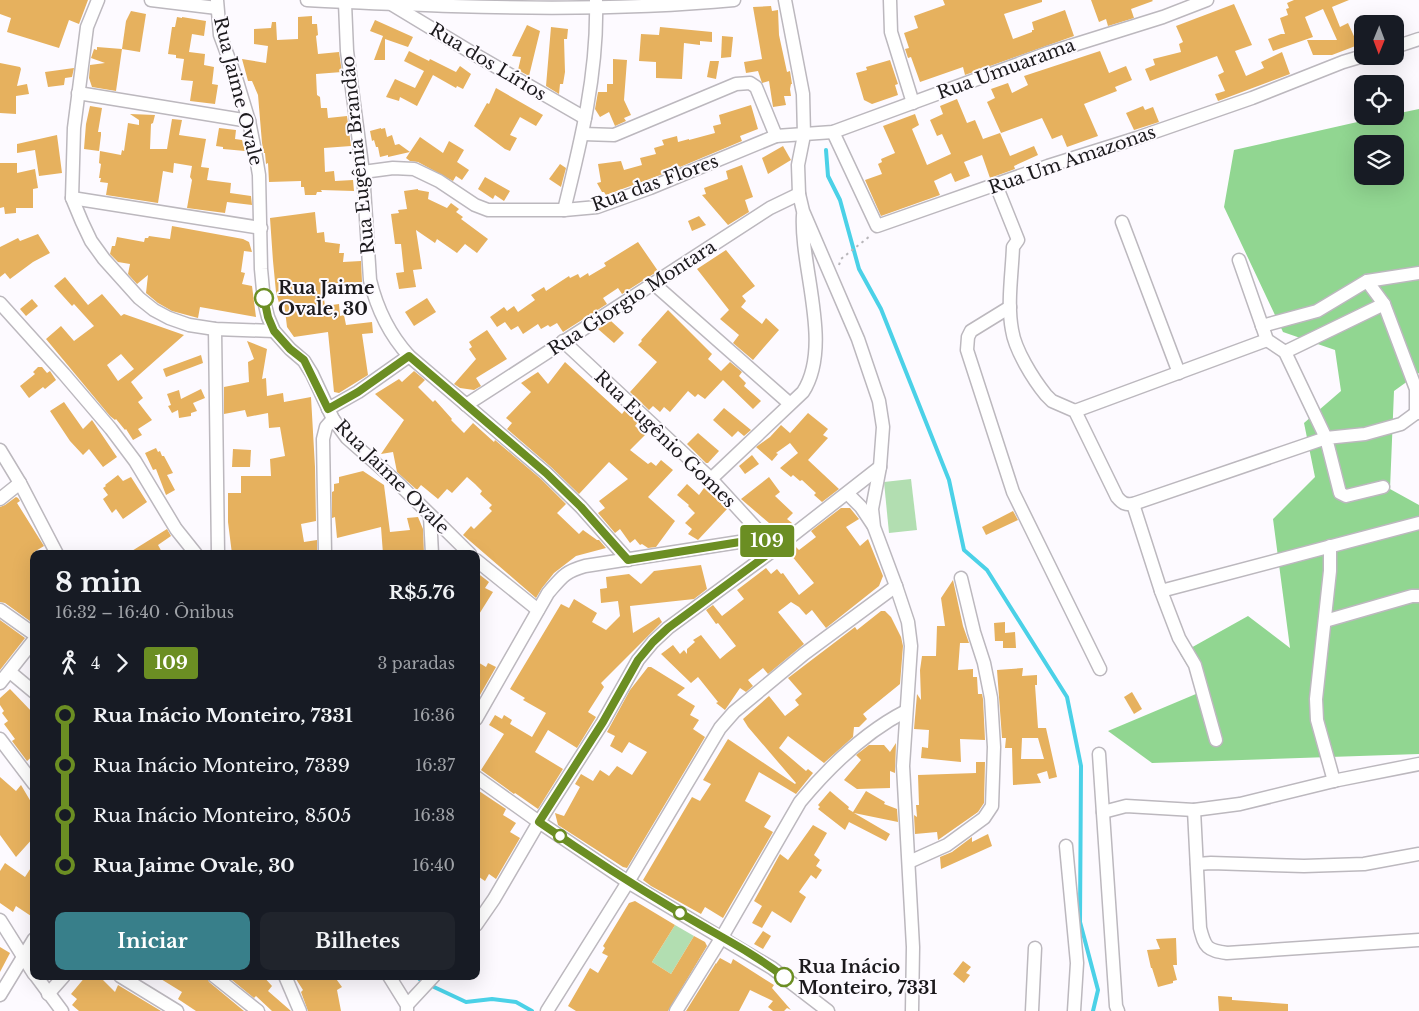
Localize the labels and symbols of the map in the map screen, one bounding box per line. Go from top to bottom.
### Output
street label: Rua Jaime Ovale [209,14,267,168]
north arrow [1354,15,1404,65]
street label: Rua dos Lírios [426,18,550,106]
street label: Rua Umuarama [934,34,1078,104]
street label: Rua Eugênia Brandão [337,55,379,255]
street label: Rua Um Amazonas [985,121,1159,199]
street label: Rua das Flores [589,150,721,216]
street label: Rua Giorgio Montara [544,235,720,361]
place label: Rua Jaime Ovale, 30 [278,277,374,320]
marker: Rua Jaime Ovale, 30 [254,288,274,308]
street label: Rua Eugênio Gomes [590,366,740,512]
street label: Rua Jaime Ovale [330,415,454,539]
line badge: 109 [738,525,796,557]
unlabelled marker [553,829,567,843]
unlabelled marker [673,906,687,920]
place label: Rua Inácio Monteiro, 7331 [798,956,938,999]
marker: Rua Inácio Monteiro, 7331 [774,967,794,987]

